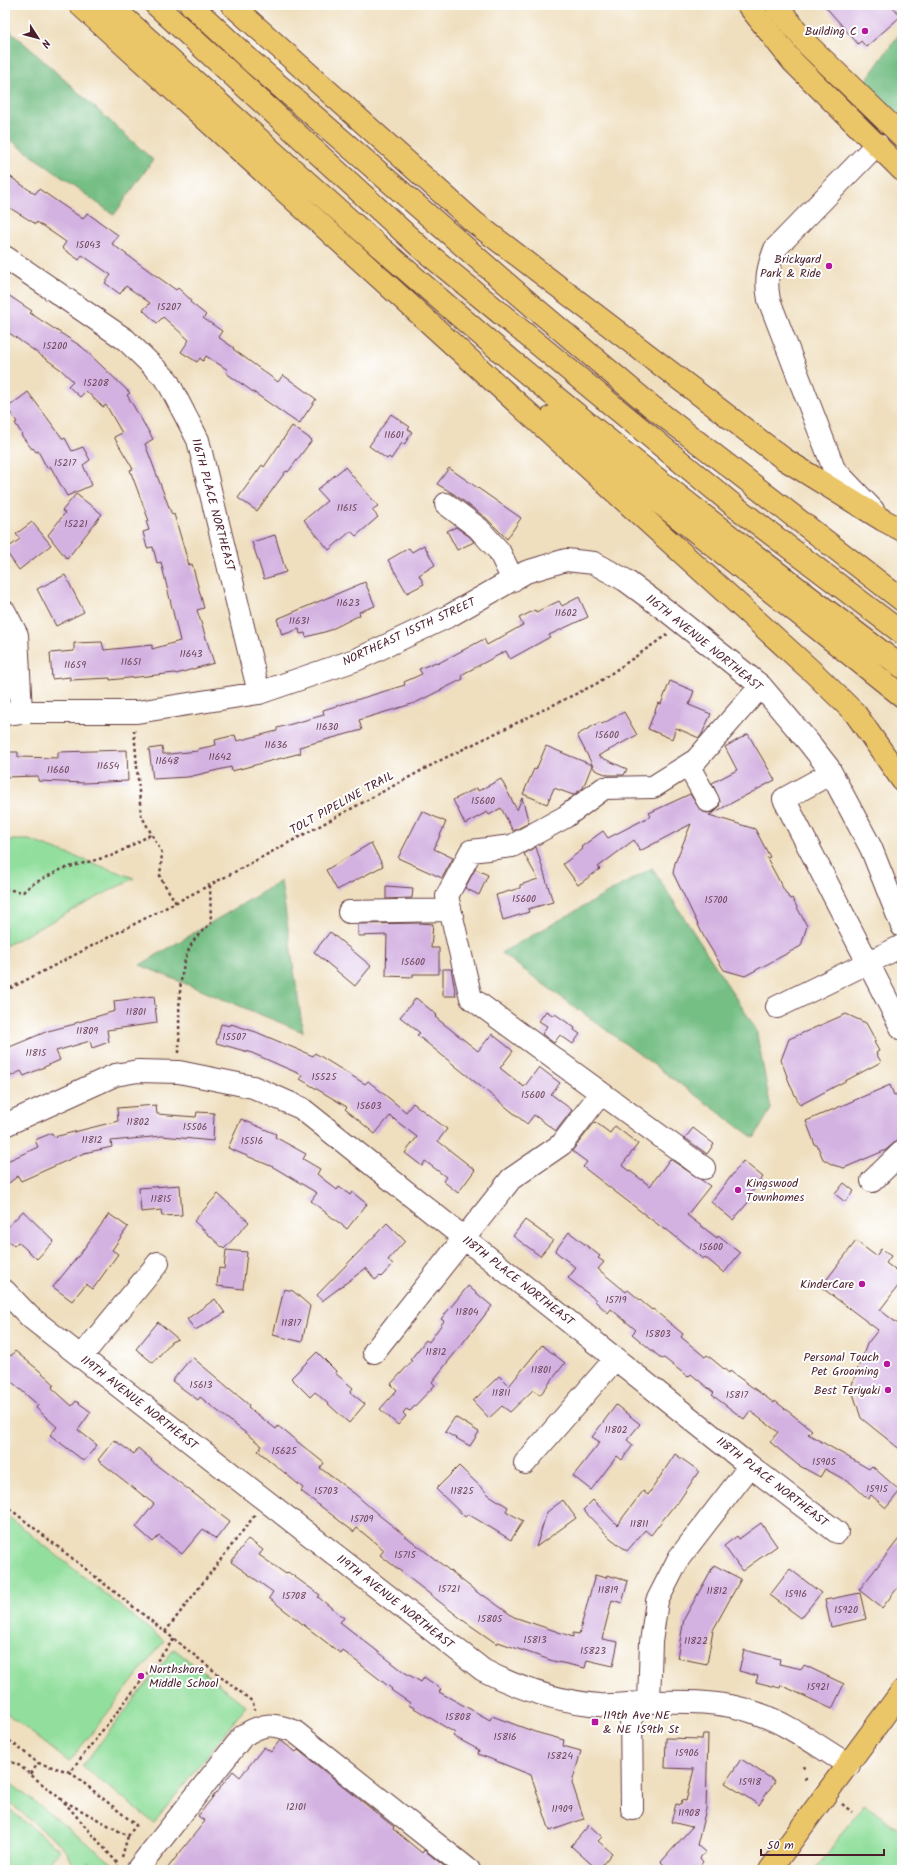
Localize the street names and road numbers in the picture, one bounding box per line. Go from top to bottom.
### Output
street label: 116TH PLACE NORTHEAST [186,436,240,575]
street label: 116TH AVENUE NORTHEAST [642,590,768,697]
street label: NORTHEAST 155TH STREET [339,592,480,671]
street label: TOLT PIPELINE TRAIL [286,766,398,840]
street label: 118TH PLACE NORTHEAST [458,1231,579,1332]
street label: 119TH AVENUE NORTHEAST [76,1351,203,1456]
street label: 118TH PLACE NORTHEAST [712,1432,833,1533]
street label: 119TH AVENUE NORTHEAST [332,1550,459,1655]

